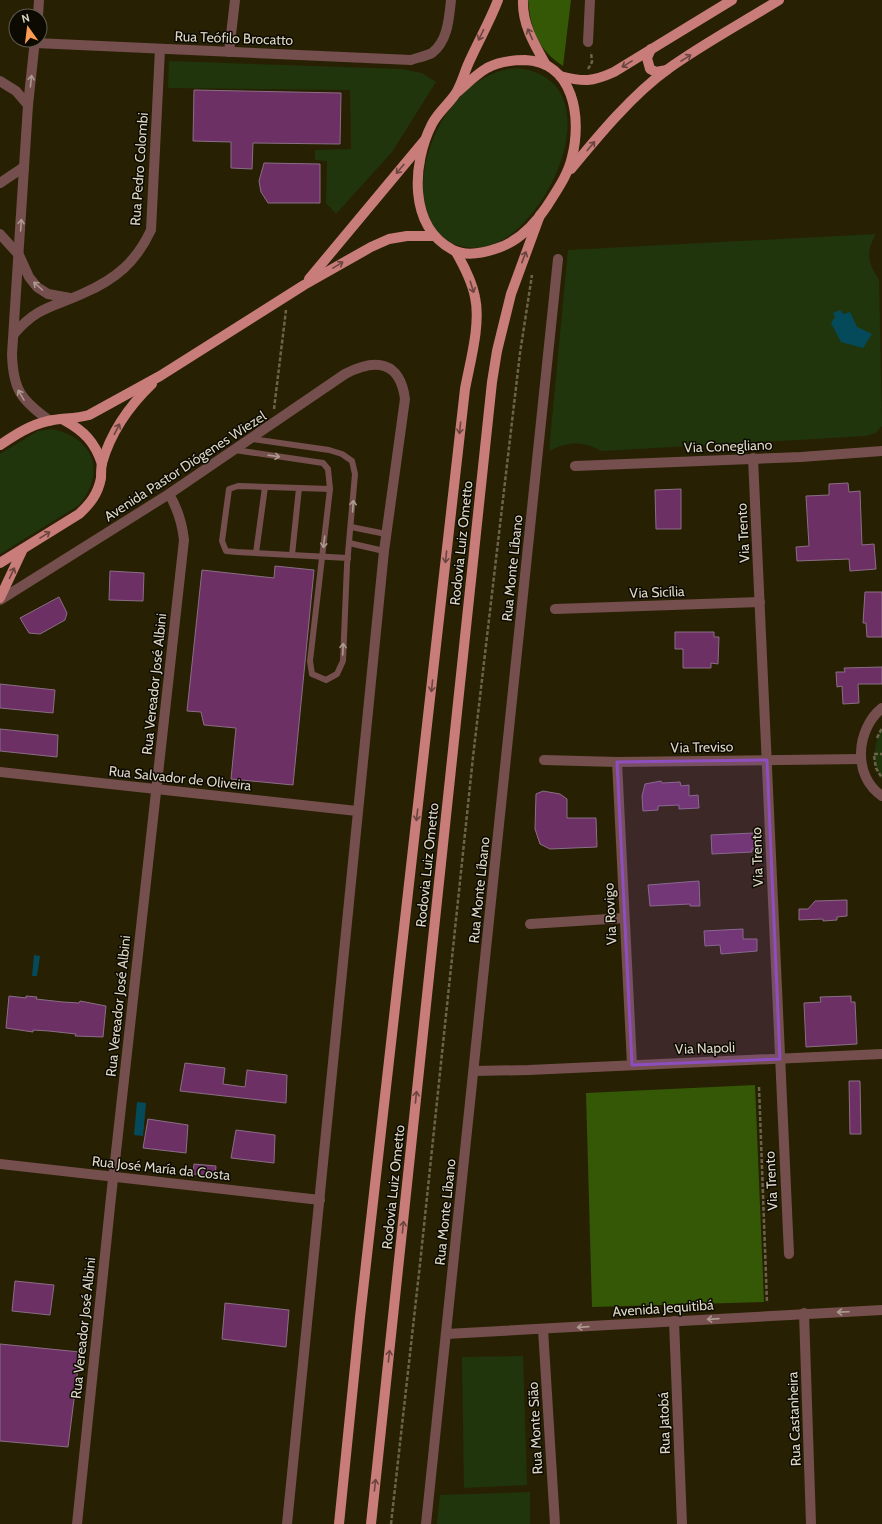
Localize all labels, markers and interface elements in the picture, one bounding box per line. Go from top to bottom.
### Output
north arrow [8,8,48,48]
text: N [20,11,31,26]
street label: Rua Teófilo Brocatto [174,27,294,49]
one-way arrow [525,28,533,40]
one-way arrow [477,29,484,41]
one-way arrow [680,54,691,62]
one-way arrow [621,61,633,69]
one-way arrow [27,75,35,88]
street label: Rua Pedro Colombi [126,112,152,226]
one-way arrow [586,140,595,151]
one-way arrow [396,164,405,174]
one-way arrow [17,219,24,232]
one-way arrow [521,252,529,264]
one-way arrow [332,261,344,269]
one-way arrow [469,280,476,293]
one-way arrow [33,281,43,290]
one-way arrow [17,389,25,401]
street label: Avenida Pastor Diógenes Wiezel [101,406,270,525]
one-way arrow [457,421,464,434]
one-way arrow [114,423,121,435]
street label: Via Conegliano [683,435,773,457]
one-way arrow [267,452,280,460]
street label: Rodovia Luiz Ometto [446,480,477,606]
one-way arrow [349,500,356,513]
street label: Via Trento [732,502,754,563]
street label: Rua Monte Líbano [497,514,527,622]
one-way arrow [39,531,50,539]
one-way arrow [320,535,328,548]
one-way arrow [442,550,450,563]
one-way arrow [9,568,16,580]
street label: Via Sicília [629,582,685,602]
street label: Rua Vereador José Albini [138,612,170,756]
one-way arrow [339,643,347,656]
one-way arrow [428,679,436,692]
street label: Via Treviso [670,737,734,757]
street label: Rua Salvador de Oliveira [108,762,252,794]
street label: Rodovia Luiz Ometto [412,802,443,928]
one-way arrow [414,808,421,821]
street label: Via Trento [747,827,767,887]
street label: Rua Monte Líbano [464,836,494,944]
street label: Via Rovigo [599,882,621,946]
street label: Rua Vereador José Albini [102,934,134,1078]
street label: Via Napoli [675,1038,735,1058]
one-way arrow [413,1091,420,1104]
street label: Rodovia Luiz Ometto [378,1124,409,1250]
street label: Via Trento [760,1150,782,1211]
street label: Rua José María da Costa [91,1152,231,1184]
street label: Rua Monte Líbano [430,1158,460,1266]
one-way arrow [399,1221,407,1234]
street label: Rua Vereador José Albini [67,1256,99,1400]
street label: Avenida Jequitibá [612,1295,714,1321]
one-way arrow [837,1308,850,1315]
one-way arrow [707,1315,720,1322]
one-way arrow [577,1323,590,1331]
one-way arrow [385,1350,393,1363]
street label: Rua Castanheira [783,1371,805,1467]
street label: Rua Monte Sião [524,1381,546,1475]
street label: Rua Jatobá [654,1391,674,1454]
one-way arrow [371,1479,379,1492]

